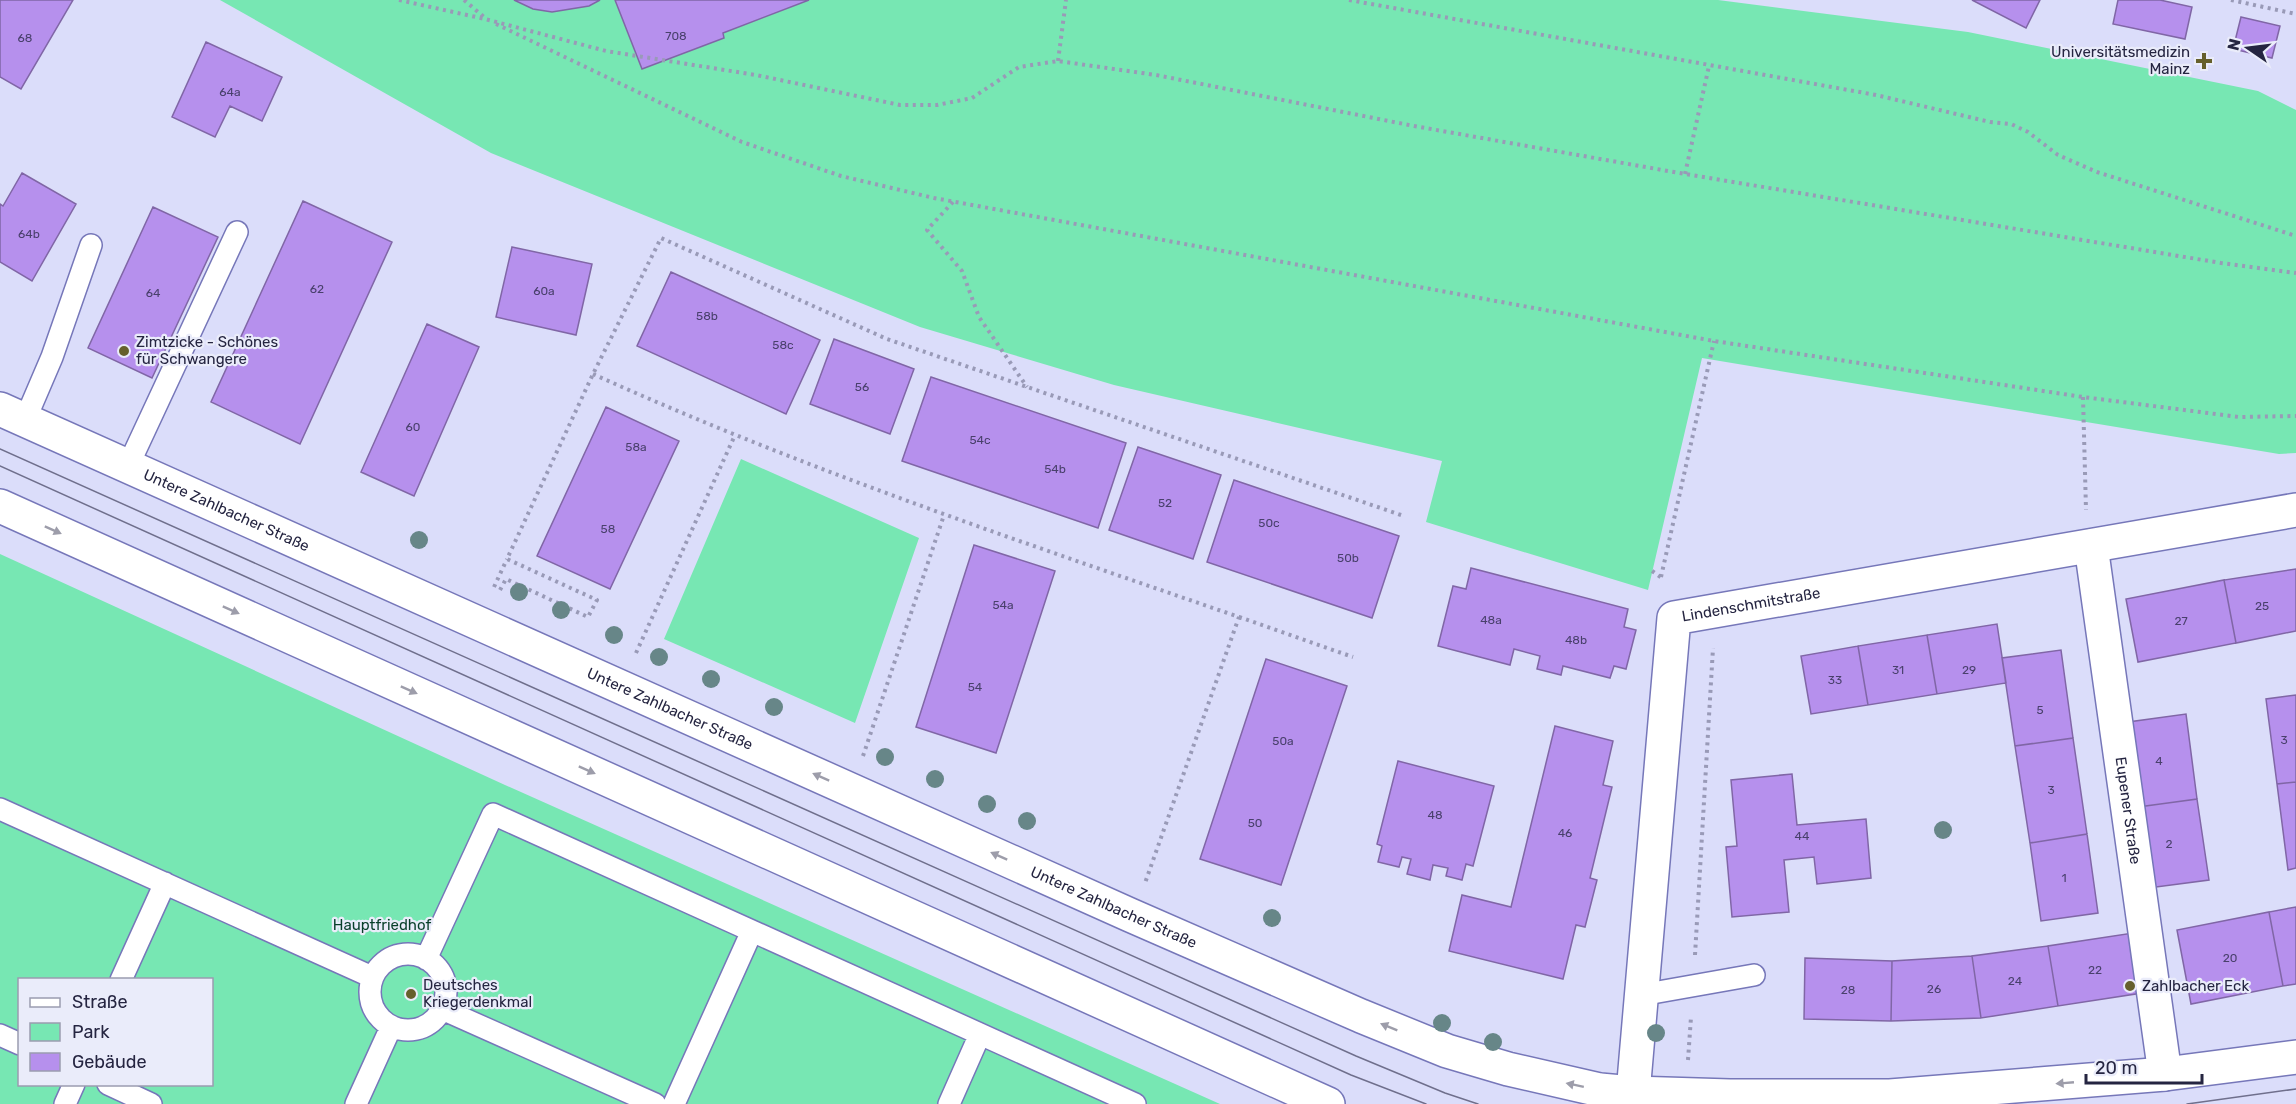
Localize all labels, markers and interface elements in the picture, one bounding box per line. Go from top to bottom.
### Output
north arrow [2218,18,2278,78]
house number: 708 [665,29,687,43]
house number: 68 [18,31,32,45]
text: N [2223,37,2245,52]
place label: Universitätsmedizin Mainz [2051,43,2190,78]
marker: Universitätsmedizin Mainz [2195,52,2213,70]
house number: 64a [219,85,241,99]
house number: 64b [18,227,40,241]
house number: 62 [310,282,324,296]
house number: 60a [533,284,555,298]
house number: 64 [146,286,161,300]
house number: 58b [696,309,718,323]
place label: Zimtzicke - Schönes für Schwangere [136,333,278,368]
house number: 58c [772,338,794,352]
marker: Zimtzicke - Schönes für Schwangere [117,344,131,358]
house number: 56 [855,380,869,394]
house number: 60 [406,420,420,434]
house number: 54c [969,433,991,447]
house number: 58a [625,440,647,454]
house number: 54b [1044,462,1066,476]
street label: Untere Zahlbacher Straße [141,465,312,555]
house number: 52 [1158,496,1172,510]
house number: 50c [1258,516,1280,530]
house number: 58 [601,522,615,536]
one-way arrow [45,525,63,535]
house number: 50b [1337,551,1359,565]
street label: Lindenschmitstraße [1680,584,1822,625]
house number: 54a [992,598,1014,612]
house number: 25 [2255,599,2269,613]
one-way arrow [223,605,241,615]
house number: 48a [1480,613,1502,627]
house number: 27 [2174,614,2188,628]
house number: 48b [1565,633,1587,647]
house number: 31 [1892,663,1904,677]
house number: 29 [1962,663,1976,677]
street label: Untere Zahlbacher Straße [584,664,756,754]
house number: 33 [1828,673,1842,687]
house number: 54 [968,680,983,694]
one-way arrow [400,686,418,695]
house number: 5 [2036,703,2044,717]
house number: 3 [2280,733,2288,747]
house number: 50a [1272,734,1294,748]
house number: 4 [2155,754,2163,768]
street label: Eupener Straße [2112,756,2144,865]
one-way arrow [578,765,596,775]
one-way arrow [812,771,830,781]
house number: 3 [2047,783,2055,797]
house number: 48 [1427,808,1443,822]
house number: 50 [1248,816,1262,830]
house number: 46 [1558,826,1572,840]
house number: 44 [1795,829,1810,843]
house number: 2 [2165,837,2173,851]
one-way arrow [990,851,1008,861]
street label: Untere Zahlbacher Straße [1028,863,1199,952]
house number: 1 [2061,871,2067,885]
park label: Hauptfriedhof [333,916,432,934]
house number: 20 [2223,951,2237,965]
house number: 22 [2088,963,2102,977]
house number: 24 [2008,974,2023,988]
place label: Deutsches Kriegerdenkmal [423,976,532,1011]
place label: Zahlbacher Eck [2142,977,2249,995]
legend [18,978,213,1086]
marker: Zahlbacher Eck [2123,979,2137,993]
house number: 26 [1927,982,1941,996]
house number: 28 [1841,983,1855,997]
marker: Deutsches Kriegerdenkmal [404,987,418,1001]
text: Straße [72,991,128,1013]
text: Park [72,1021,110,1043]
one-way arrow [1380,1022,1398,1031]
scale bar [2086,1047,2202,1085]
text: Gebäude [72,1051,147,1073]
text: 20 m [2095,1057,2137,1079]
one-way arrow [2055,1078,2074,1088]
one-way arrow [1566,1079,1584,1089]

